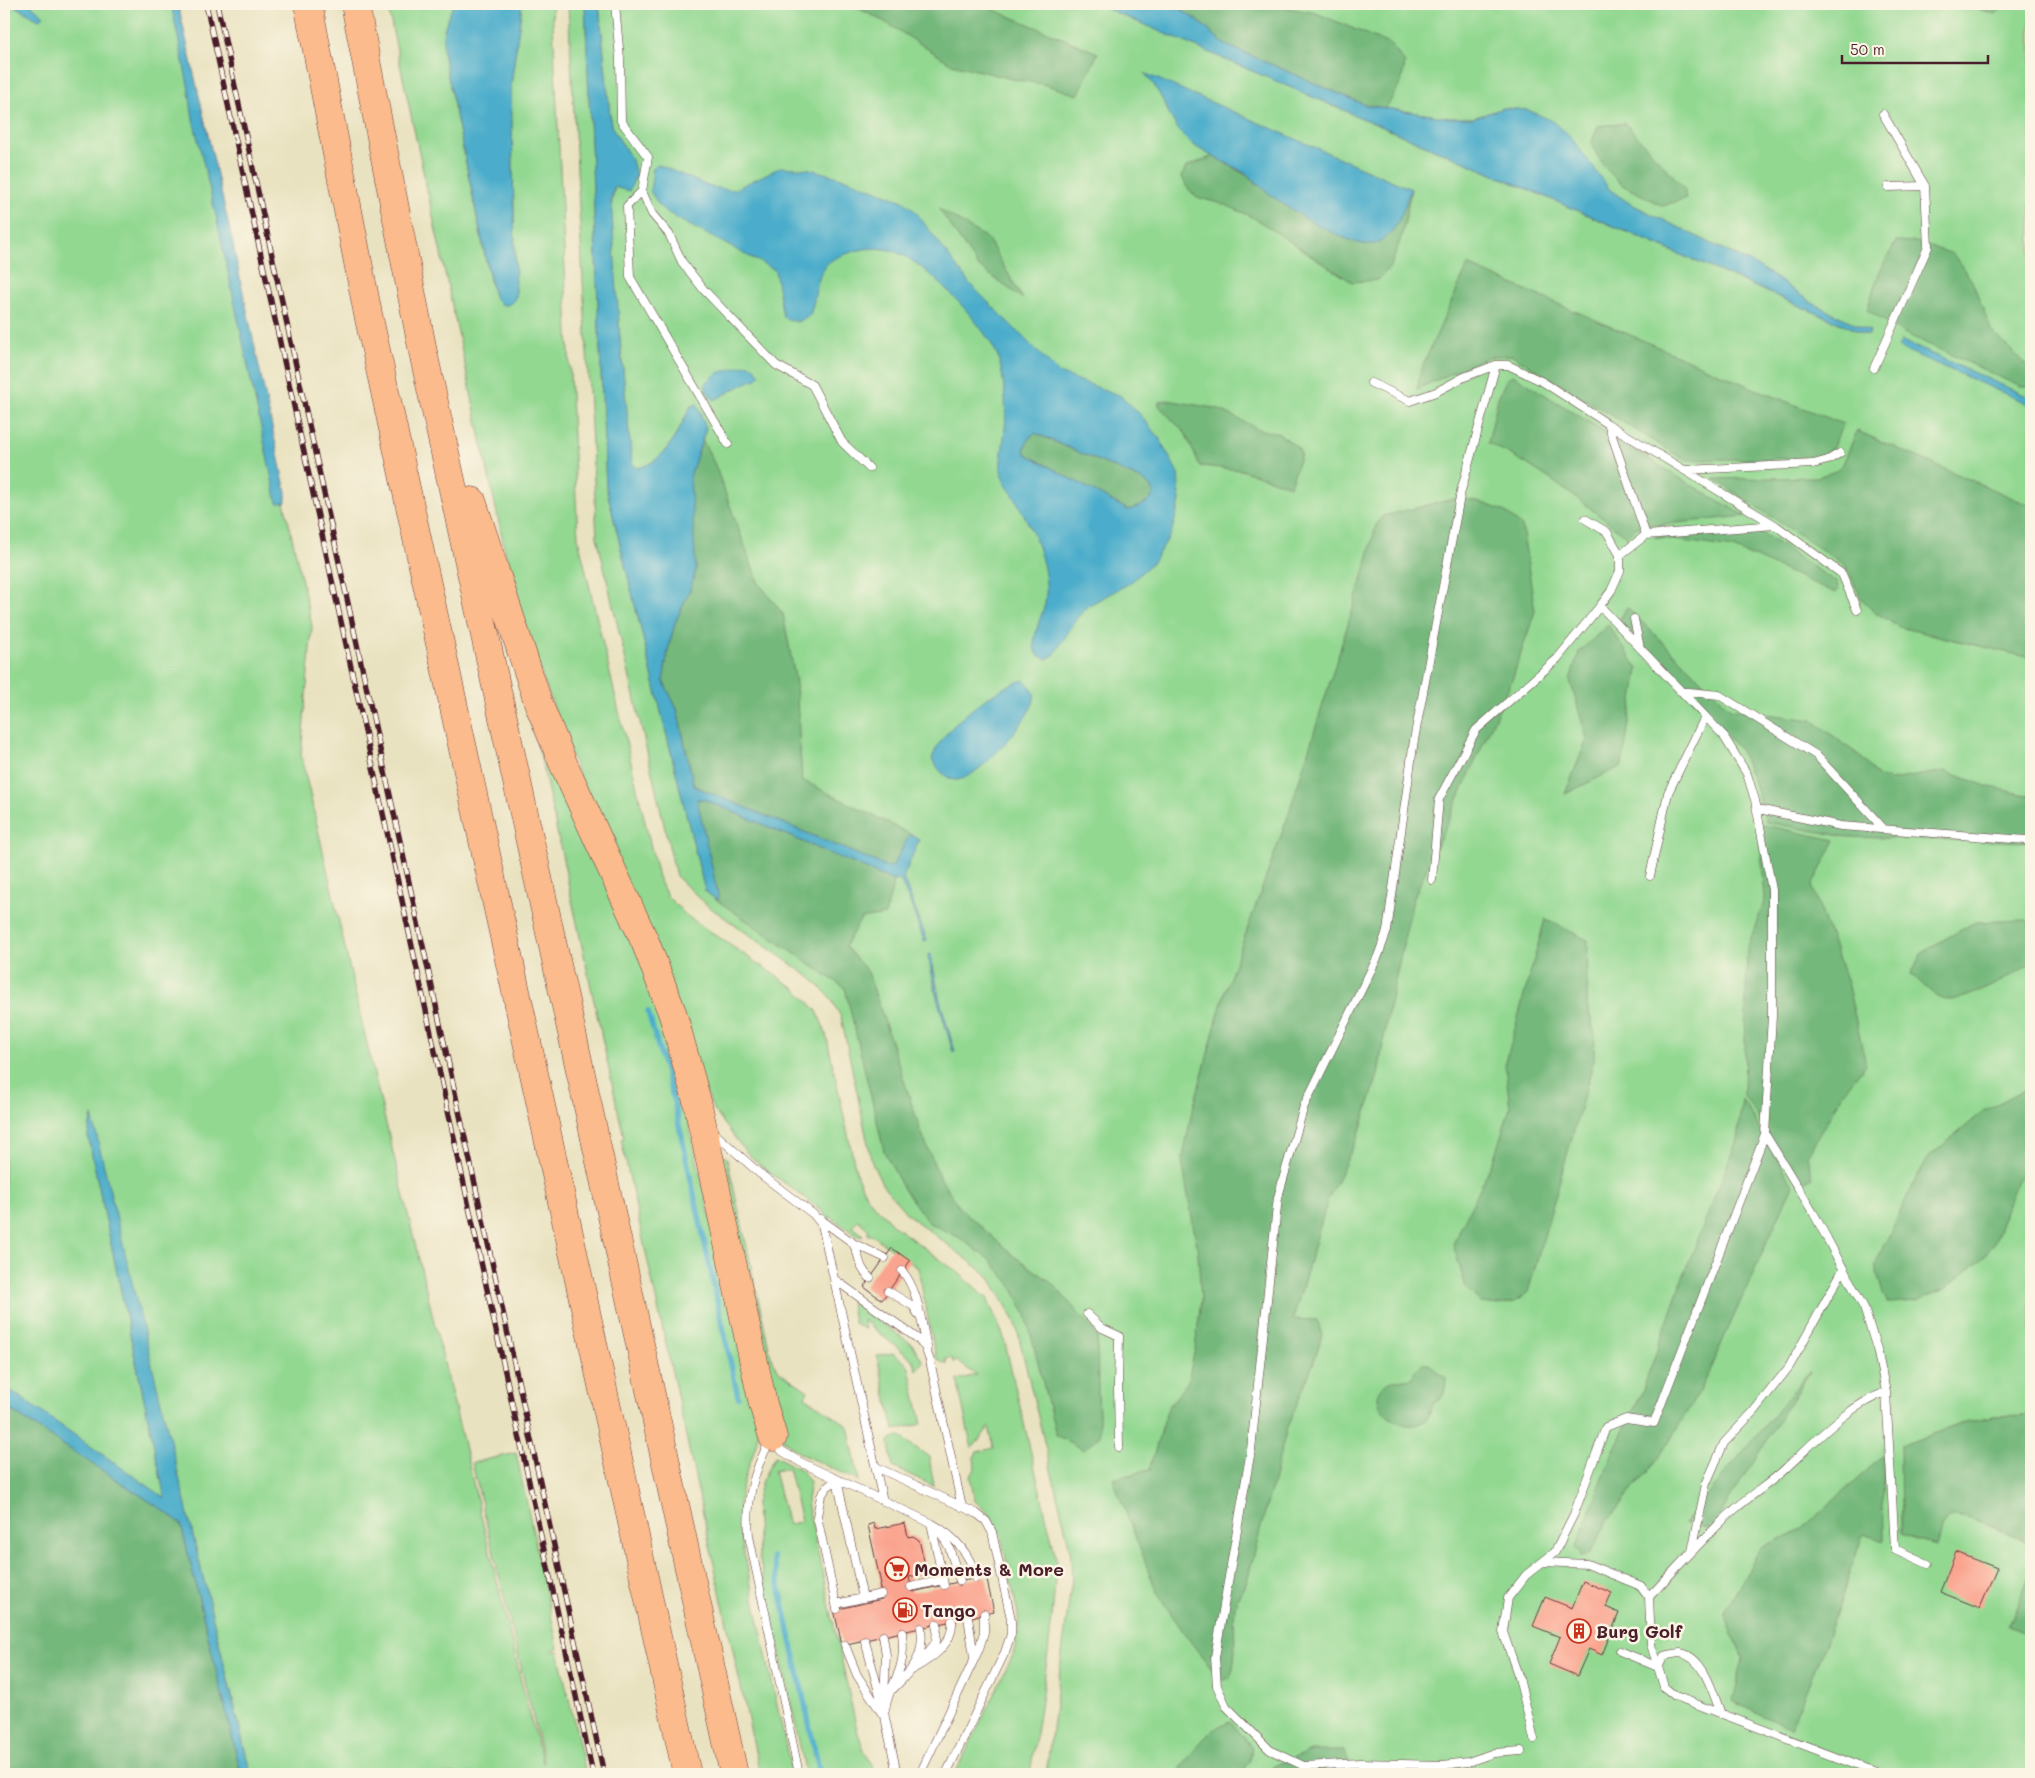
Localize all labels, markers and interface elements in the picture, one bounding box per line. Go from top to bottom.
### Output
scale bar [1842,32,1989,64]
text: 50 m [1850,39,1885,59]
supermarket icon: Moments & More [884,1556,910,1582]
place label: Moments & More [914,1557,1064,1581]
fuel station icon: Tango [892,1597,918,1623]
place label: Tango [922,1598,976,1622]
building icon: Burg Golf [1566,1618,1592,1644]
place label: Burg Golf [1596,1619,1683,1643]

